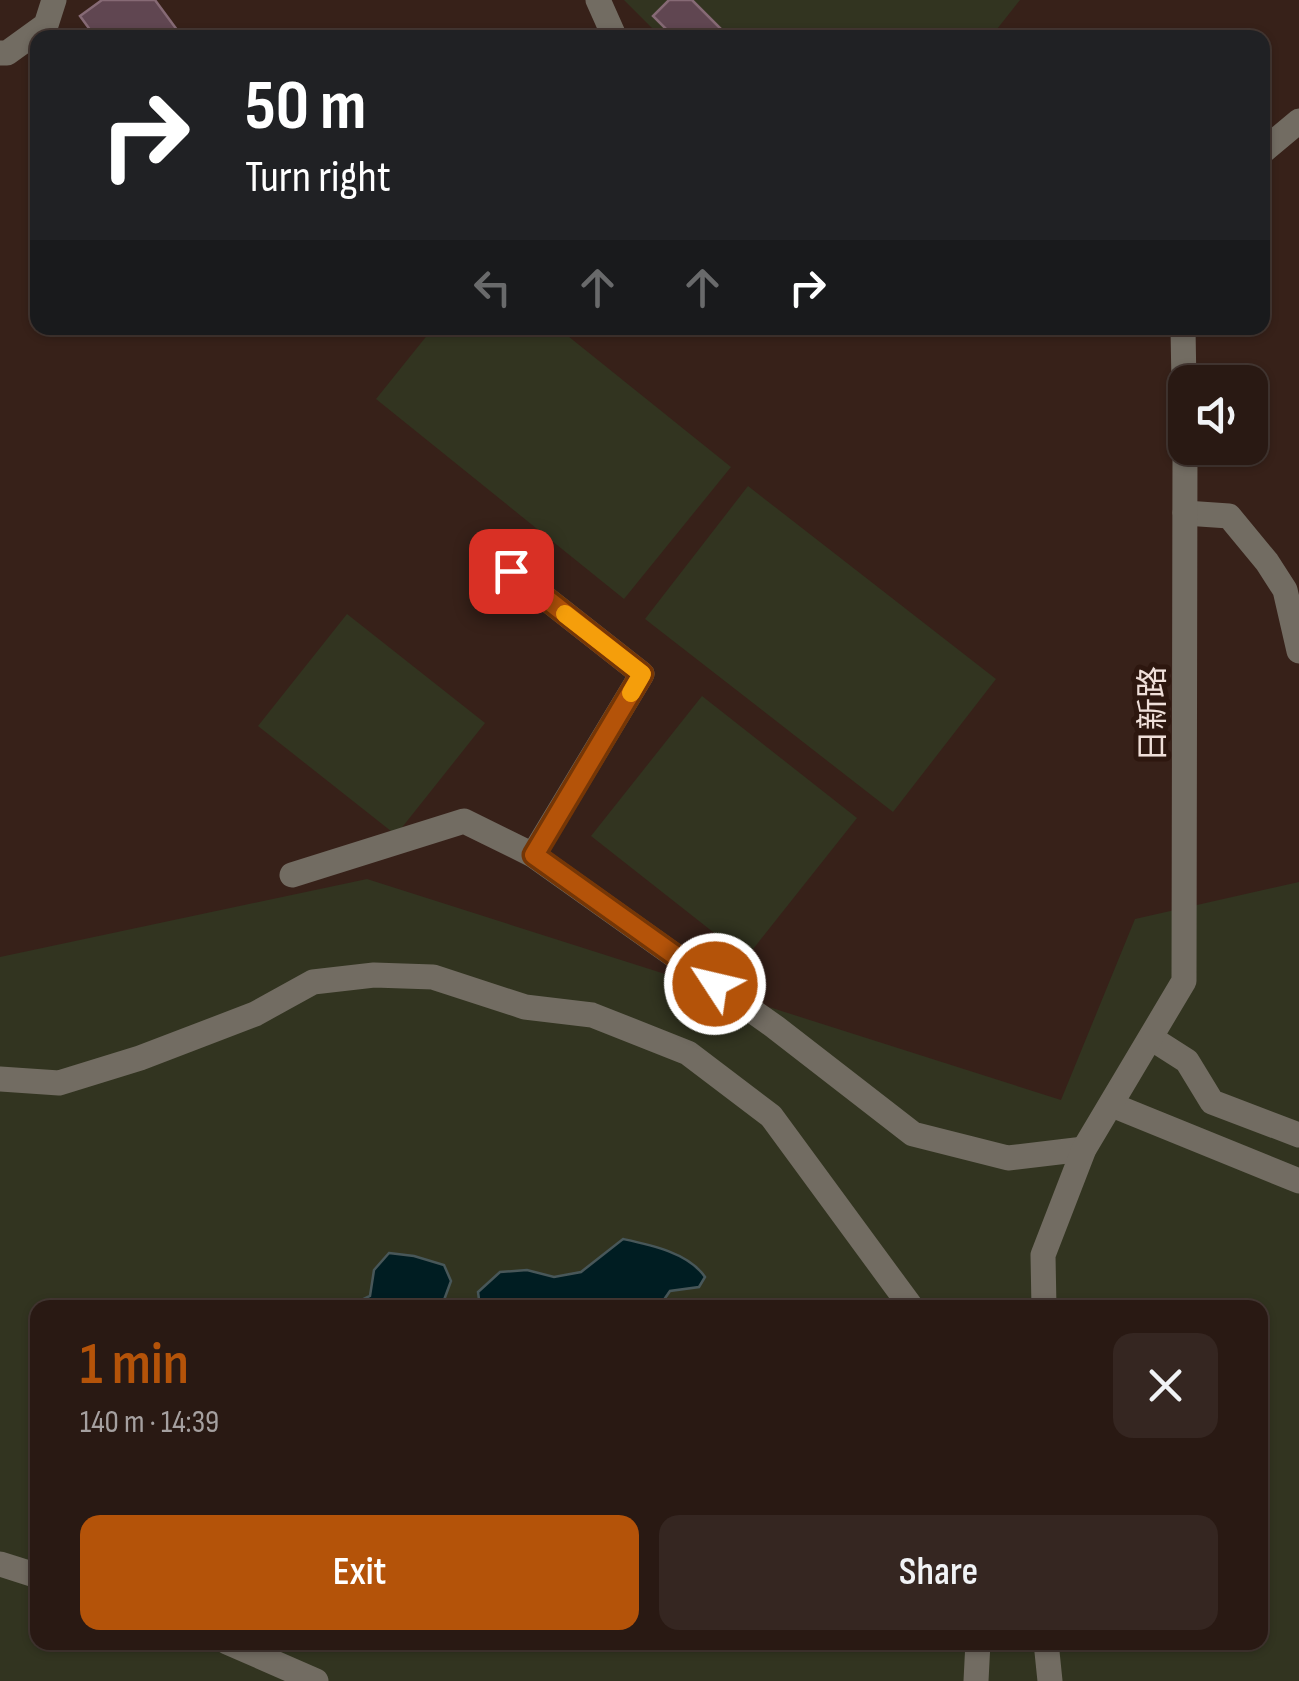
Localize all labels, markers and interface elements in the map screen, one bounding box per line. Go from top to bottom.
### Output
text: 50 m [245,65,366,149]
icon: right [80,70,210,200]
text: Turn right [245,150,391,205]
icon: left [465,260,520,315]
icon: ahead [570,260,625,315]
icon: ahead [675,260,730,315]
icon: right [780,260,835,315]
map controls [1168,365,1268,465]
button: sound [1168,365,1268,465]
pin [469,529,554,614]
icon: arrive [484,544,539,599]
street label: 日新路 [1134,666,1173,762]
position arrow [663,932,767,1036]
text: 1 min [80,1329,189,1401]
button: close [1113,1333,1218,1438]
text: 140 m · 14:39 [80,1403,219,1442]
button: Exit [80,1515,639,1630]
button: Share [659,1515,1218,1630]

